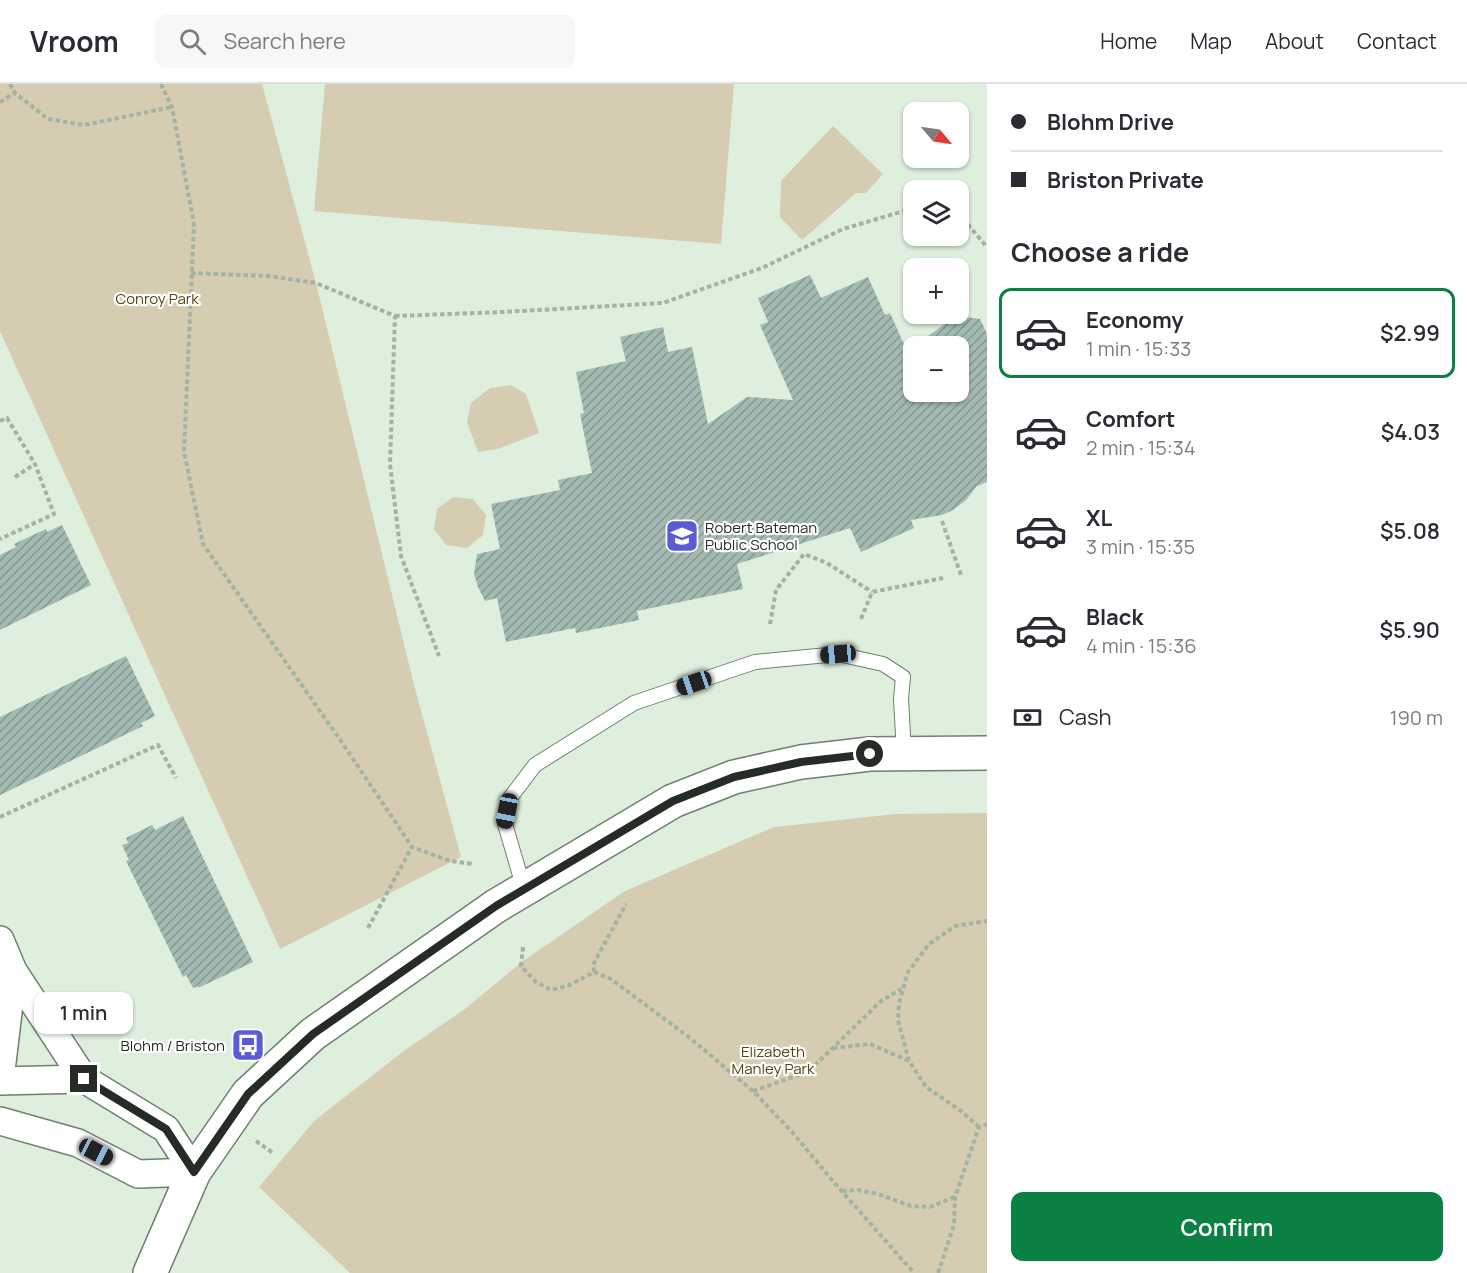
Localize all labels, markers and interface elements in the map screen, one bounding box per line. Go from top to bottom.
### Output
search box [155,14,575,68]
text: Vroom [30,22,119,60]
icon: search [176,25,209,58]
text: Search here [224,26,346,56]
text: Home [1100,27,1157,55]
text: Map [1190,27,1232,55]
text: About [1265,27,1324,55]
text: Contact [1357,27,1437,55]
north arrow [903,102,969,168]
map controls [903,102,969,402]
text: Blohm Drive [1047,107,1174,137]
text: Briston Private [1047,165,1204,195]
button: layers [903,180,969,246]
text: Choose a ride [1011,233,1189,270]
button: + [903,258,969,324]
park label: Conroy Park [115,288,199,309]
text: Economy [1086,305,1184,335]
icon: car [1014,306,1068,360]
text: $2.99 [1380,318,1440,348]
text: 1 min · 15:33 [1086,335,1191,362]
button: − [903,336,969,402]
text: Comfort [1086,404,1175,434]
icon: car [1014,405,1068,459]
text: $4.03 [1381,417,1440,447]
text: 2 min · 15:34 [1086,434,1196,461]
text: XL [1086,503,1112,533]
icon: car [1014,504,1068,558]
text: $5.08 [1380,516,1440,546]
place label: Robert Bateman Public School [705,517,817,555]
school or university icon: Robert Bateman Public School [664,518,700,554]
text: 3 min · 15:35 [1086,533,1195,560]
text: Black [1086,602,1143,632]
icon: car [1014,603,1068,657]
text: $5.90 [1380,615,1440,645]
text: 4 min · 15:36 [1086,632,1197,659]
car [819,643,857,665]
car [674,669,714,697]
icon: cash [1011,701,1044,734]
text: Cash [1059,702,1112,732]
text: 190 m [1390,704,1443,731]
route start [856,740,883,767]
car [495,792,519,830]
callout: 1 min [34,992,134,1034]
text: 1 min [60,999,107,1026]
bus stop icon: Blohm / Briston [230,1027,266,1063]
place label: Blohm / Briston [121,1035,225,1056]
park label: Elizabeth Manley Park [732,1041,815,1079]
route end [70,1065,97,1092]
car [76,1136,116,1168]
button: Confirm [1011,1192,1443,1261]

